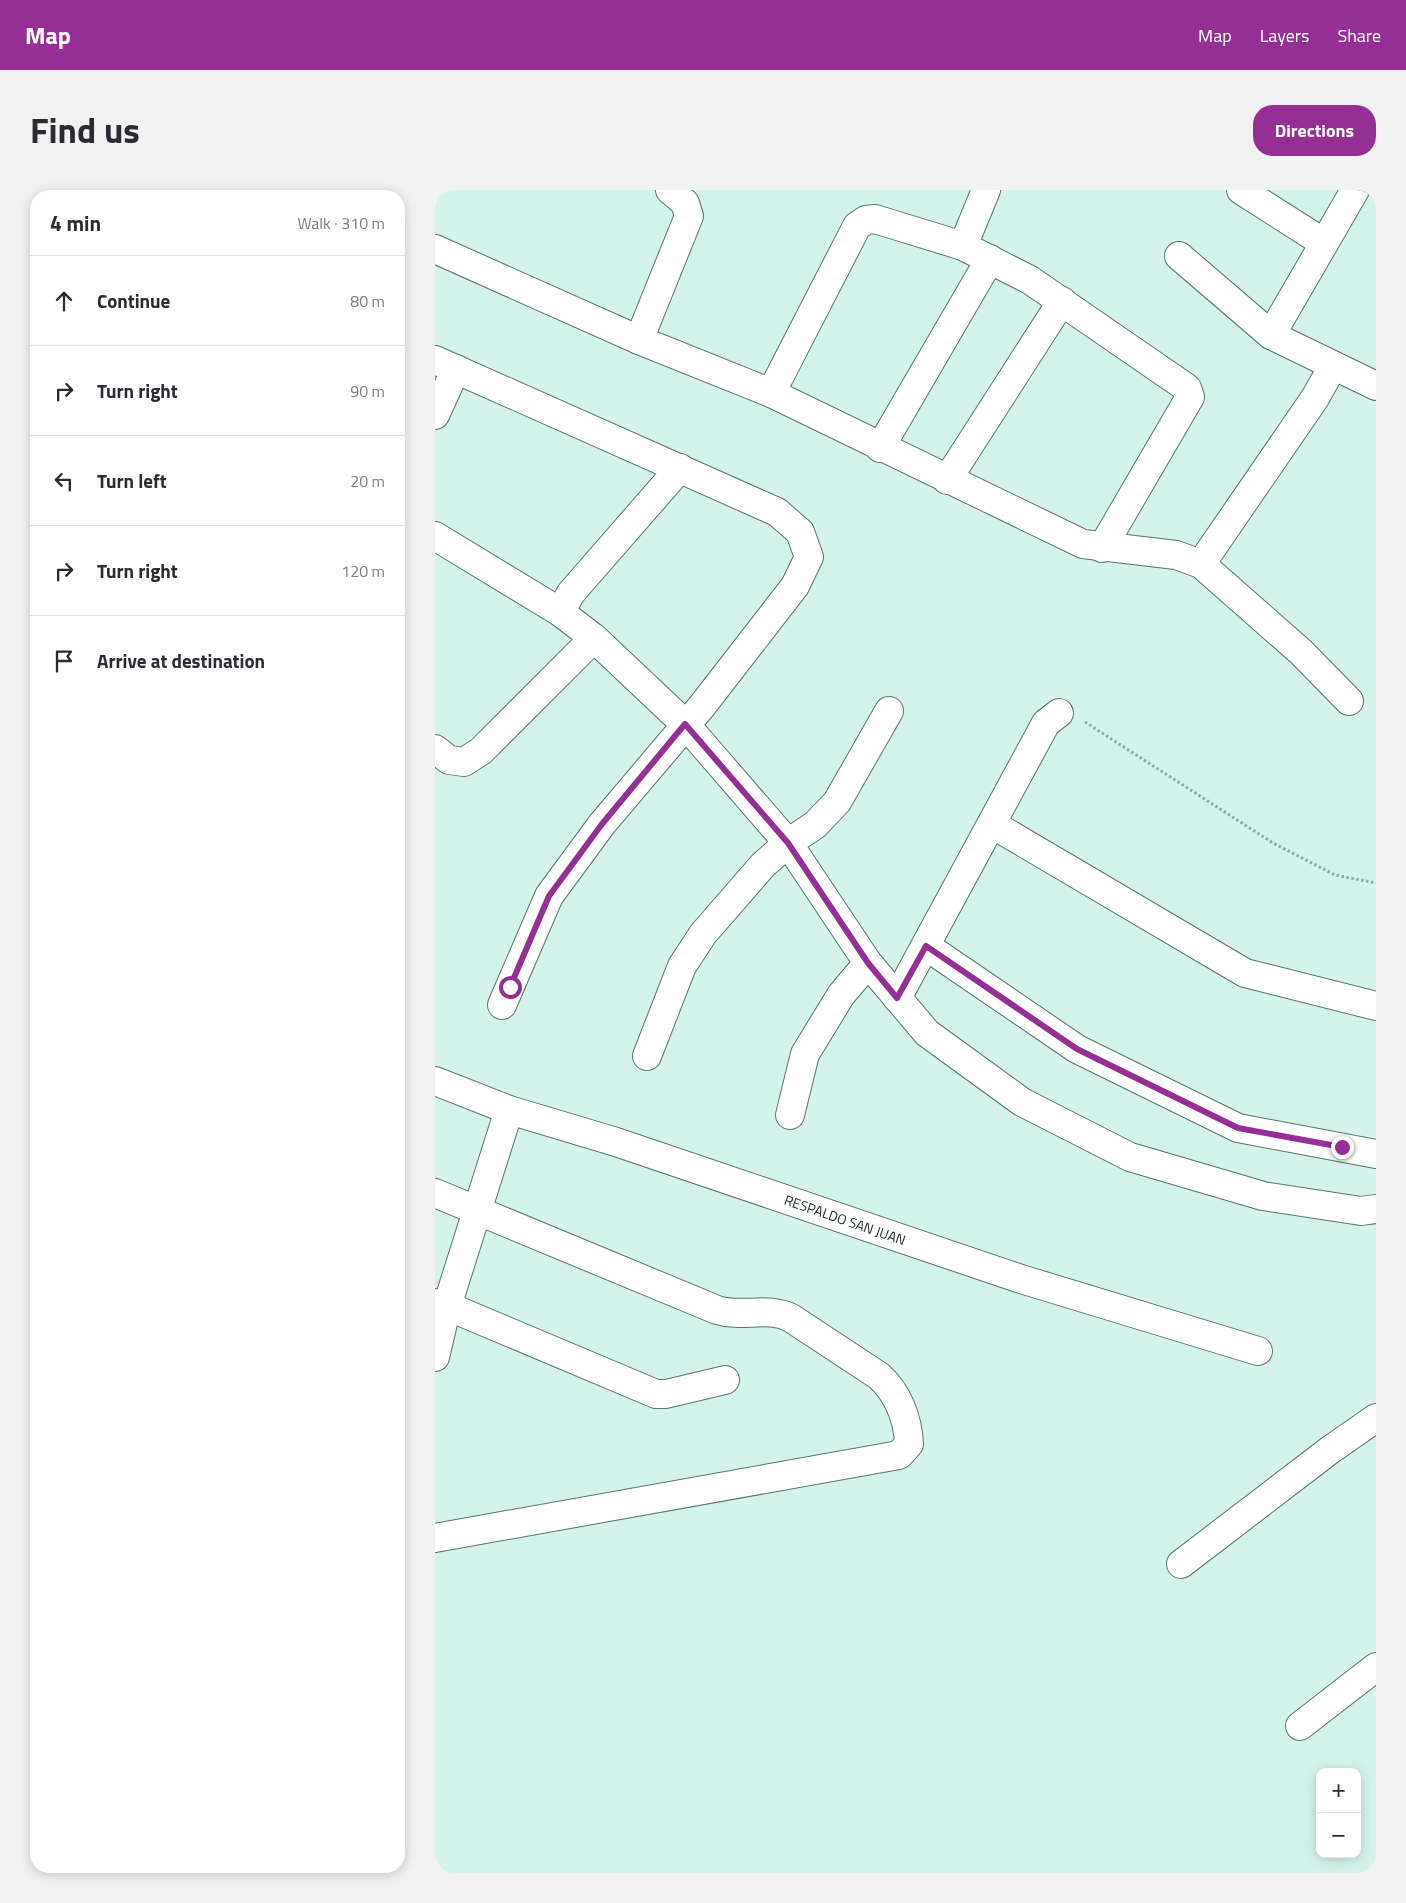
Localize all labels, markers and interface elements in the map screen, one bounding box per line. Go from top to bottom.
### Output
text: Map [25,17,71,53]
text: Map [1198,22,1232,49]
text: Layers [1260,22,1309,49]
text: Share [1337,22,1381,49]
text: Find us [30,103,140,157]
button: Directions [1253,105,1376,156]
text: 4 min [50,207,101,239]
text: Walk · 310 m [297,211,385,235]
text: Continue [97,286,170,315]
icon: ahead [50,287,78,315]
text: 80 m [350,289,385,313]
text: Turn right [97,376,178,405]
icon: right [50,377,78,405]
text: 90 m [350,379,385,403]
text: Turn left [97,466,167,495]
icon: left [50,467,78,495]
text: 20 m [350,469,385,493]
text: Turn right [97,556,178,585]
icon: right [50,557,78,585]
text: 120 m [341,559,385,583]
text: Arrive at destination [97,646,265,675]
icon: arrive [50,647,78,675]
route start [499,976,522,999]
route end [1331,1136,1354,1159]
street label: RESPALDO SAN JUAN [782,1189,909,1250]
map controls [1316,1768,1361,1858]
button: + [1316,1768,1361,1813]
button: − [1316,1813,1361,1858]

